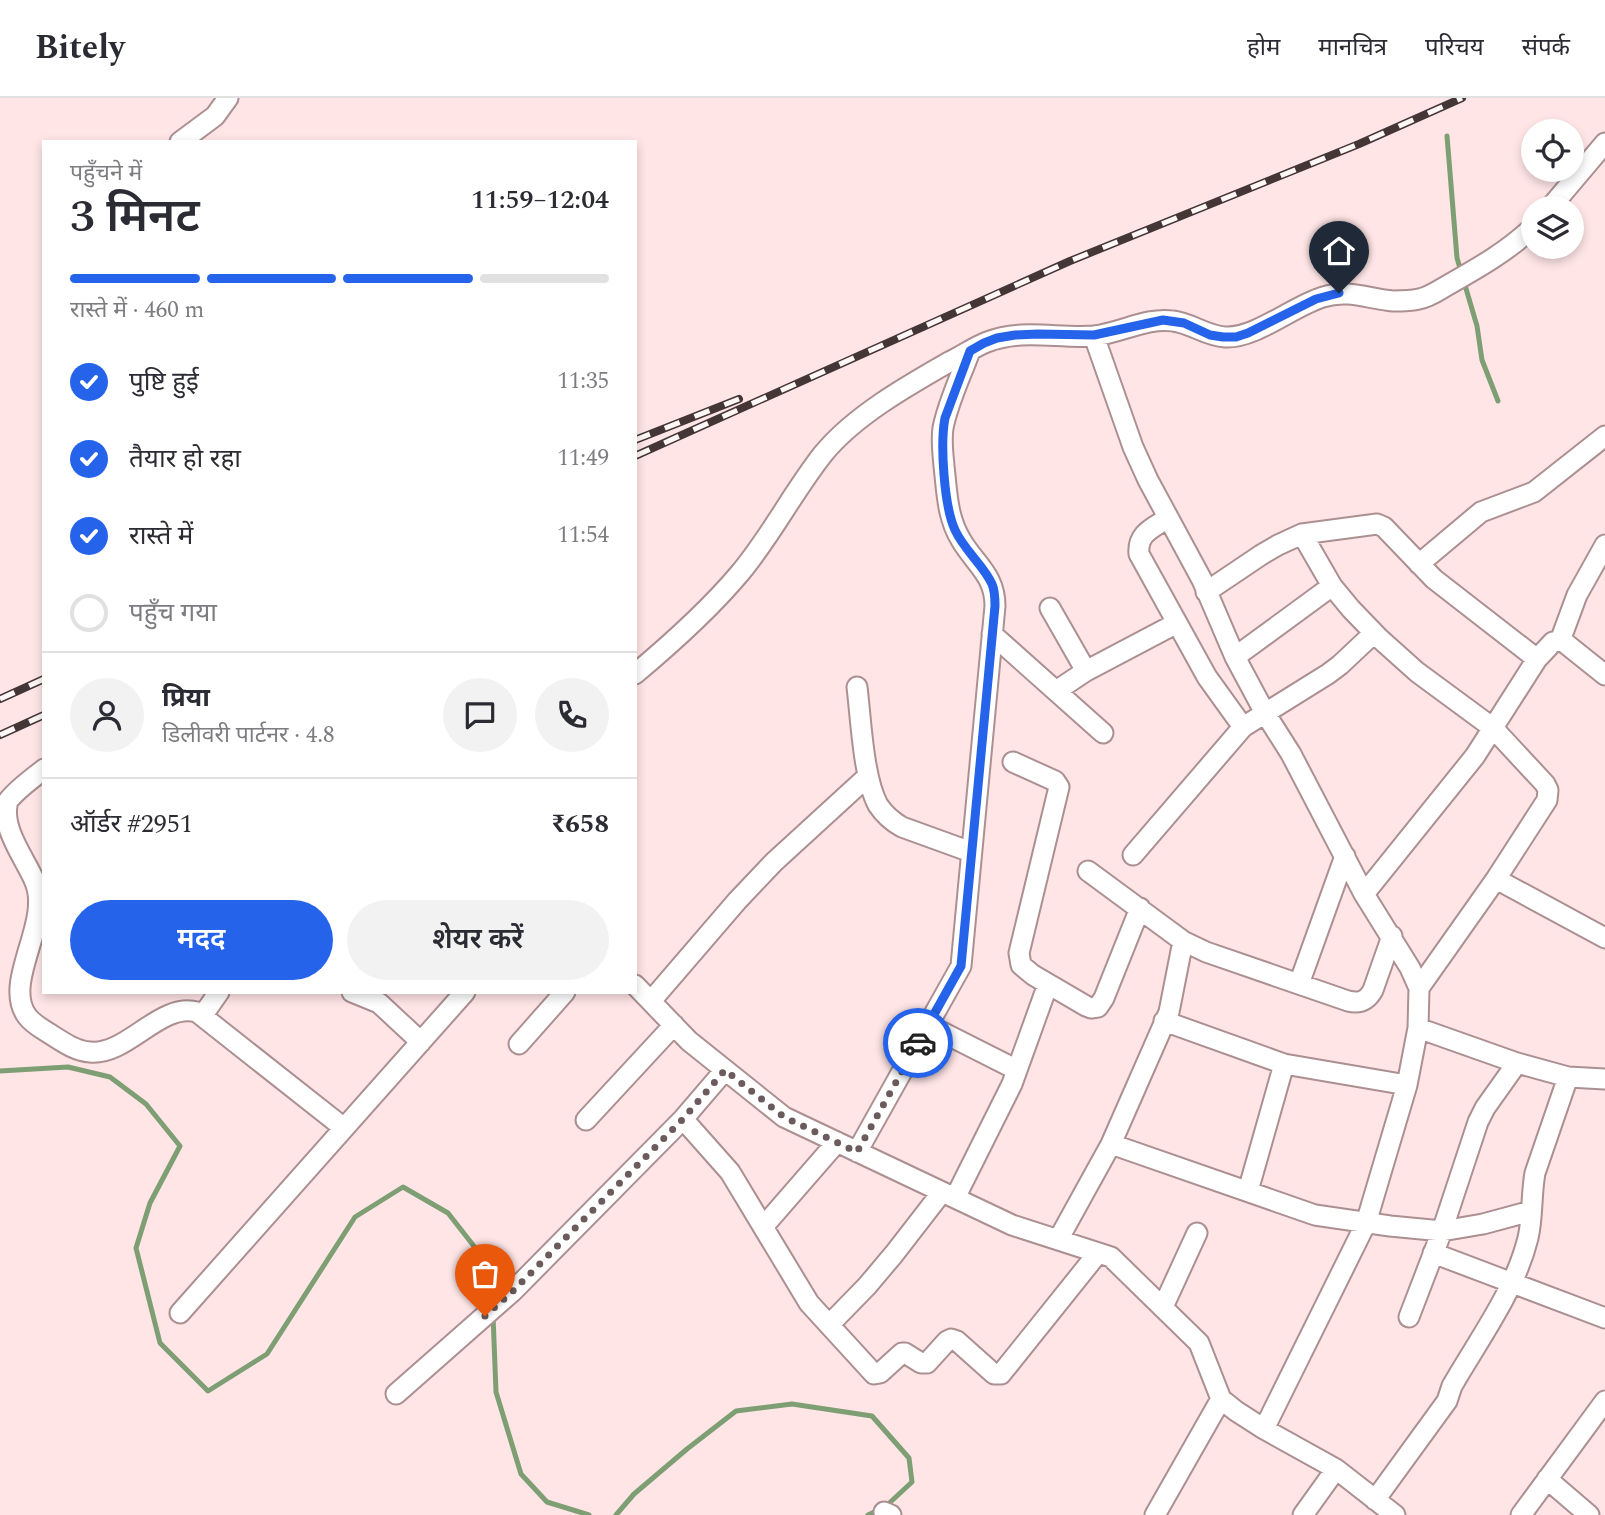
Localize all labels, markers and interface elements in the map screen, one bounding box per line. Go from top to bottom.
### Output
text: Bitely [35,23,125,73]
text: होम [1247,30,1280,66]
text: मानचित्र [1318,30,1387,66]
text: परिचय [1425,30,1484,66]
text: संपर्क [1522,30,1570,66]
map controls [1521,119,1584,259]
button: locate [1521,119,1584,182]
text: पहुँचने में [70,156,142,191]
text: 11:59–12:04 [471,180,609,220]
text: 3 मिनट [70,182,200,252]
button: layers [1521,196,1584,259]
pin [1309,221,1369,293]
icon: home [1320,232,1358,270]
text: रास्ते में · 460 m [70,293,204,328]
text: पुष्टि हुई [129,362,199,402]
icon: check [70,363,108,401]
text: 11:35 [557,364,609,399]
text: तैयार हो रहा [129,439,241,479]
icon: check [70,440,108,478]
text: 11:49 [557,441,609,476]
text: रास्ते में [129,516,193,556]
icon: check [70,517,108,555]
text: 11:54 [557,518,609,553]
text: पहुँच गया [129,593,217,633]
button: person [70,678,144,752]
text: प्रिया [162,678,210,718]
button: chat [443,678,517,752]
button: phone [535,678,609,752]
text: डिलीवरी पार्टनर · 4.8 [162,718,335,753]
text: ऑर्डर #2951 [70,804,193,844]
text: ₹658 [551,804,609,844]
button: मदद [70,900,333,980]
button: शेयर करें [347,900,609,980]
courier [883,1008,953,1078]
icon: car [899,1024,937,1062]
pin [455,1244,515,1316]
icon: bag [466,1255,504,1293]

